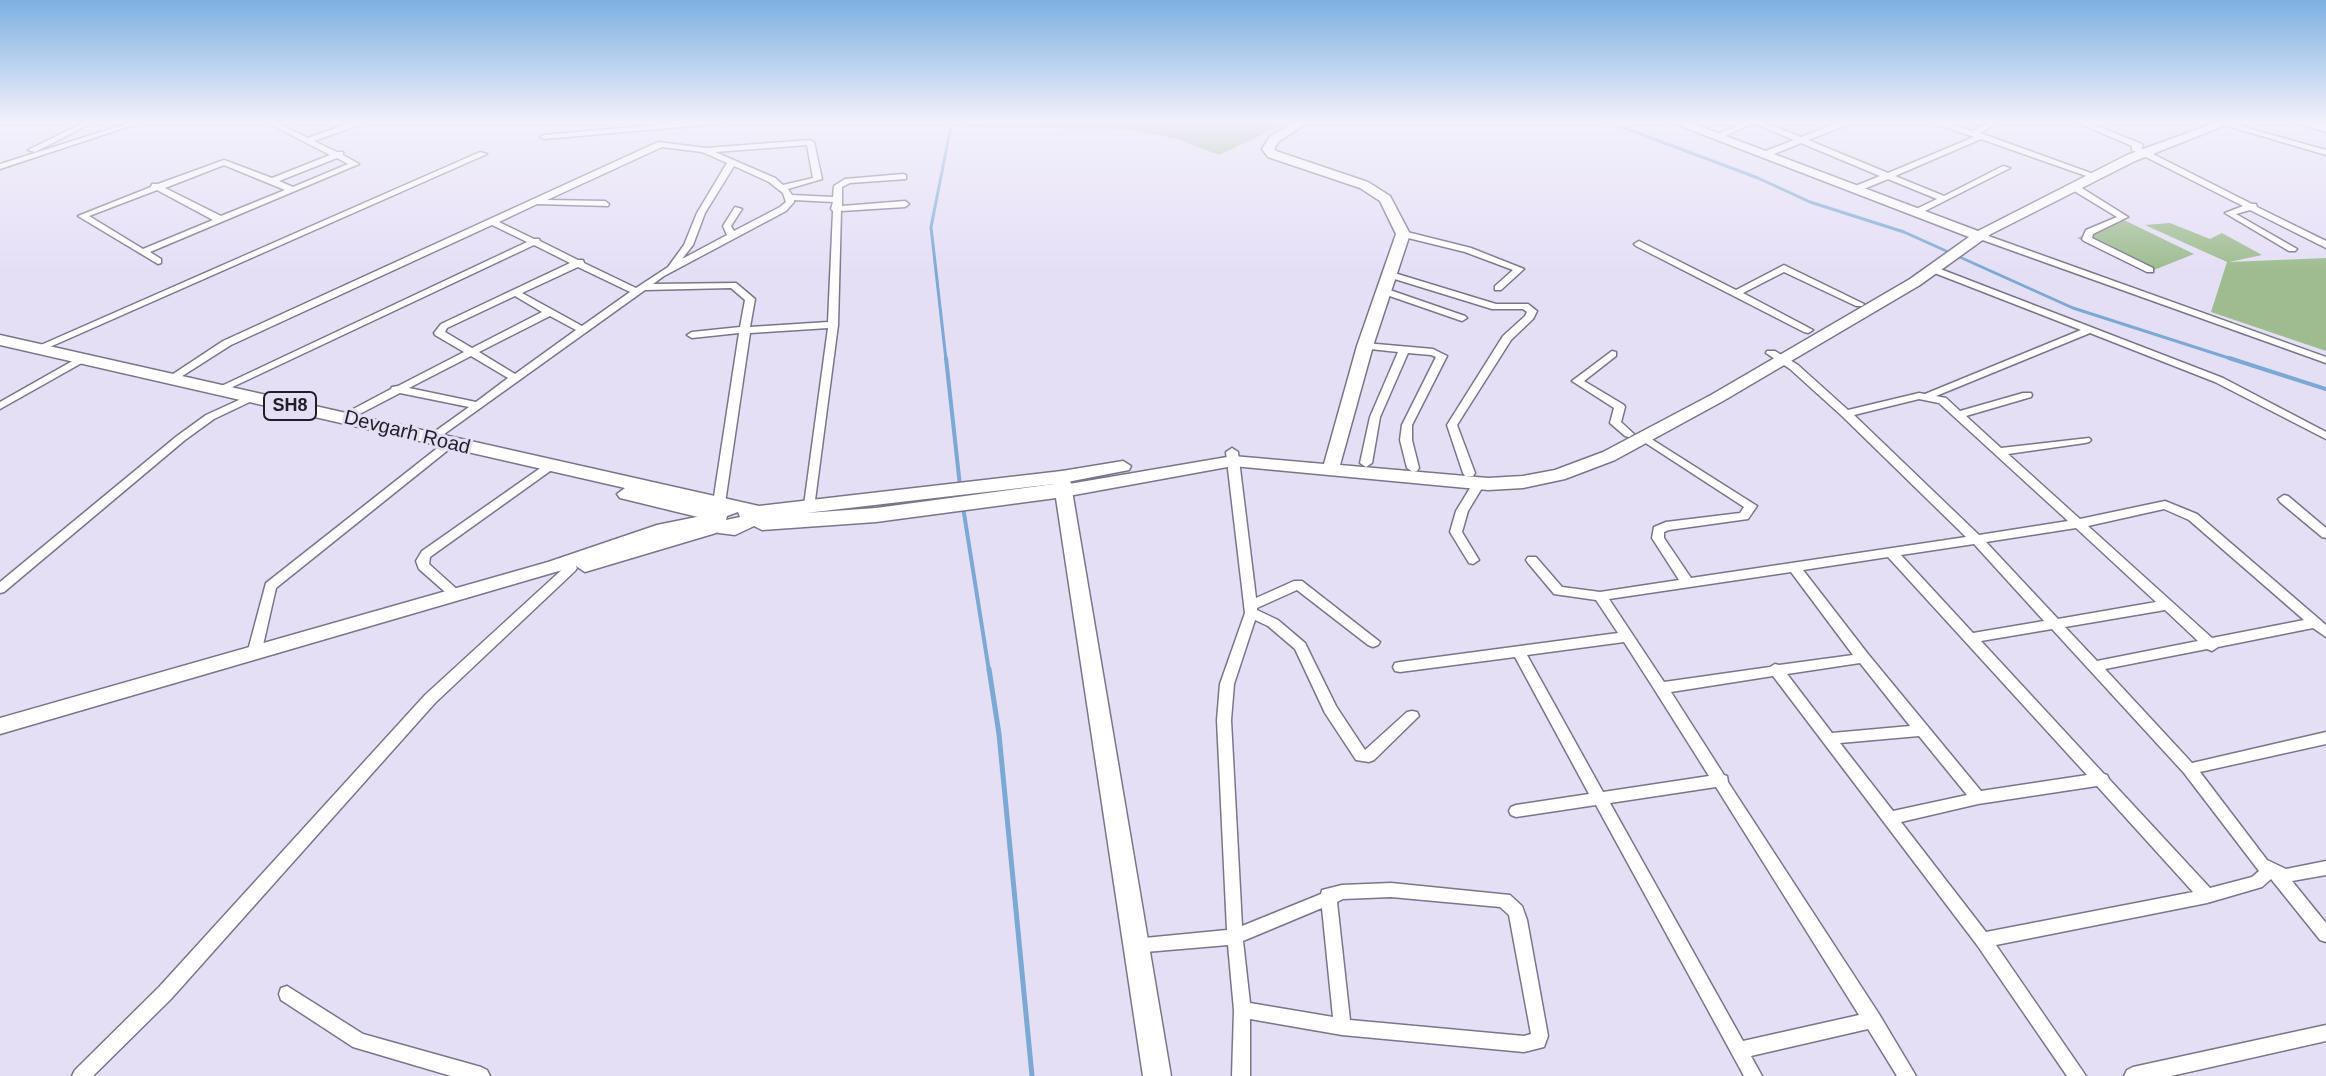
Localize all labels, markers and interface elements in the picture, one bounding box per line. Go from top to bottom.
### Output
road number: SH8 [264,392,316,420]
street label: Devgarh Road [342,406,472,460]

